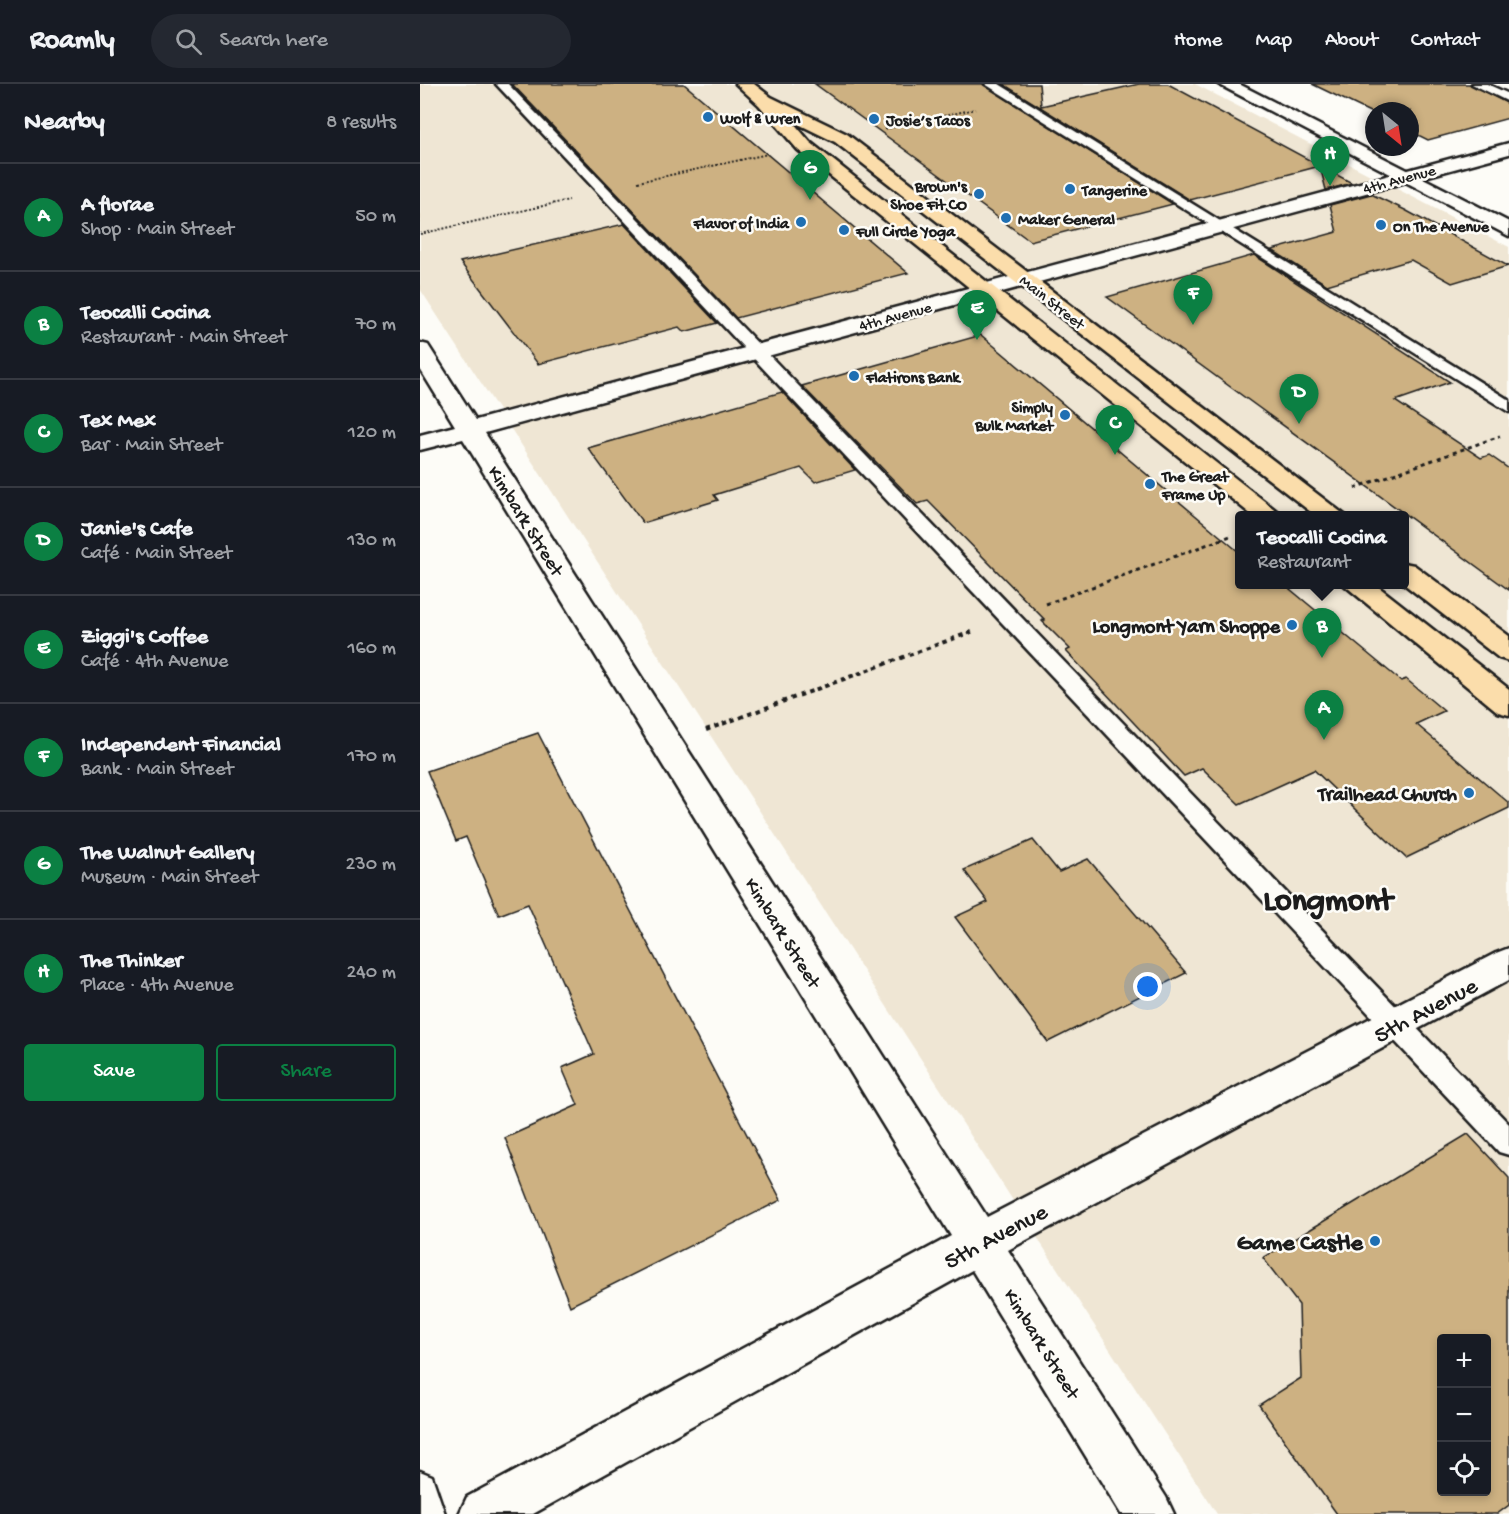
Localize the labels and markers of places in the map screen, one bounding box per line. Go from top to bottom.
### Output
marker: Wolf & Wren [701,110,715,124]
place label: Wolf & Wren [719,110,801,130]
marker: Josie’s Tacos [867,112,881,126]
place label: Josie’s Tacos [885,113,971,132]
pin: H [1310,136,1350,186]
pin: G [790,150,830,200]
place label: Brown's Shoe Fit CO [890,179,968,216]
marker: Tangerine [1063,182,1077,196]
place label: Tangerine [1080,183,1148,202]
marker: Brown's Shoe Fit CO [972,187,986,201]
marker: Maker General [999,211,1013,225]
place label: Maker General [1018,212,1116,231]
place label: Flavor of India [692,215,790,235]
marker: Flavor of India [794,215,808,229]
marker: On The Avenue [1374,218,1388,232]
place label: On The Avenue [1393,219,1490,238]
marker: Full Circle Yoga [837,223,851,237]
place label: Full Circle Yoga [855,224,956,243]
pin: F [1174,276,1212,325]
pin: E [958,290,996,340]
marker: Flatirons Bank [847,369,861,383]
place label: Flatirons Bank [865,370,962,389]
pin: D [1280,374,1318,424]
place label: Simply Bulk Market [974,400,1054,437]
pin: C [1096,406,1134,455]
marker: Simply Bulk Market [1058,408,1072,422]
place label: The Great Frame Up [1160,469,1230,506]
marker: The Great Frame Up [1143,477,1157,491]
pin: B [1302,608,1342,658]
place label: Longmont Yarn Shoppe [1092,617,1281,640]
marker: Longmont Yarn Shoppe [1285,618,1299,632]
pin: A [1304,690,1344,740]
place label: Trailhead Church [1316,785,1457,808]
marker: Trailhead Church [1462,786,1476,800]
place label: Game Castle [1237,1230,1365,1259]
marker: Game Castle [1368,1234,1382,1248]

